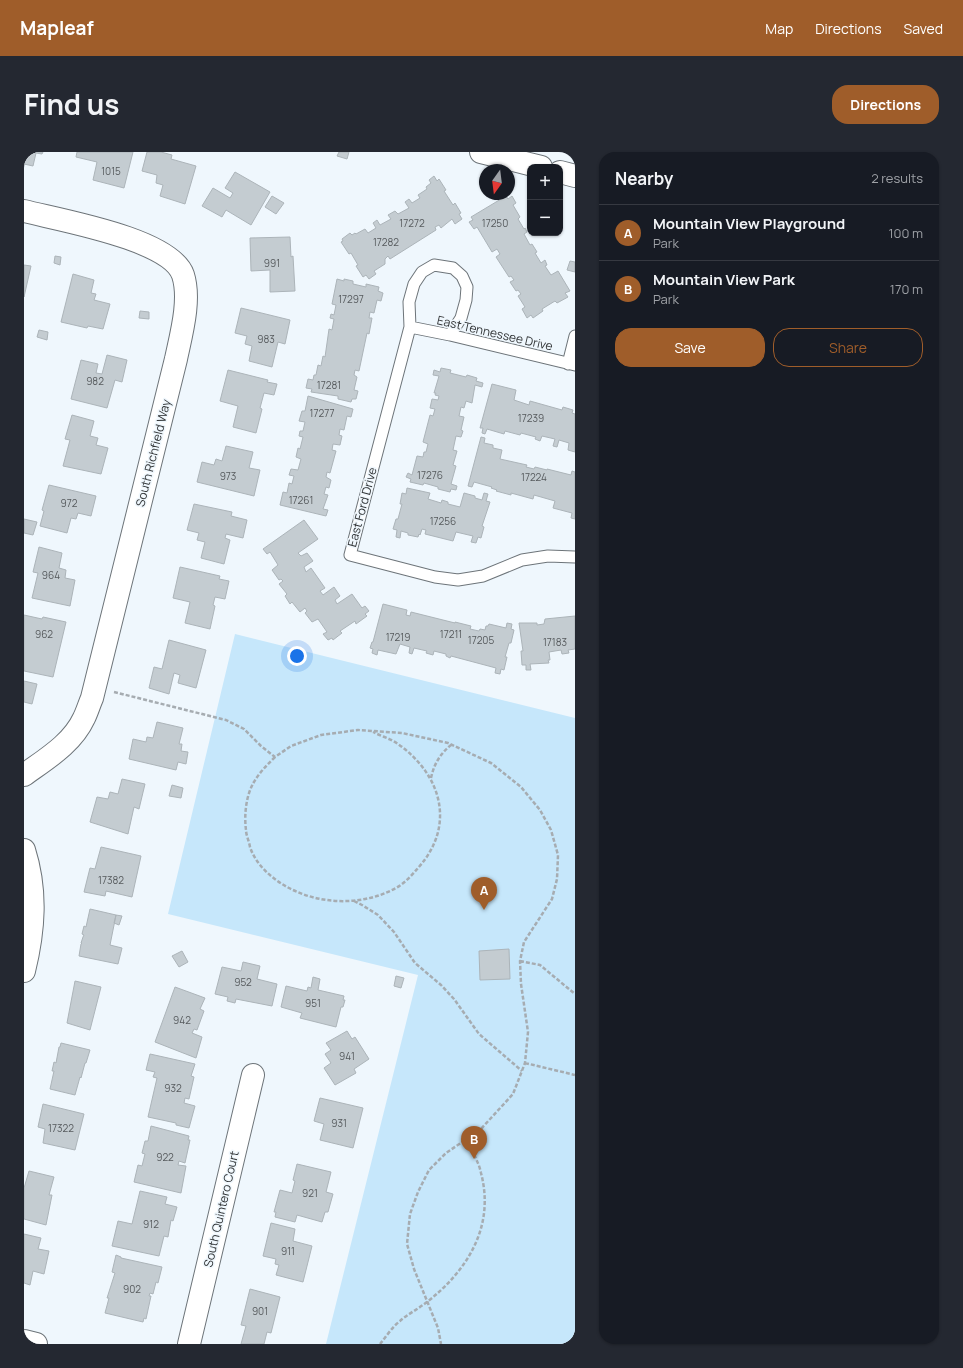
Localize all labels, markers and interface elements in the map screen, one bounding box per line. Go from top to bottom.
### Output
text: Mapleaf [20,15,94,41]
text: Map [765,19,793,38]
text: Directions [815,19,882,38]
text: Saved [904,19,943,38]
text: Find us [24,85,119,123]
button: Directions [832,85,939,124]
house number: 1015 [101,164,121,178]
north arrow [479,164,515,200]
map controls [527,164,563,236]
button: + [527,164,563,200]
text: Nearby [615,167,673,190]
text: 2 results [871,169,923,187]
button: − [527,200,563,236]
text: Mountain View Playground [653,213,845,234]
house number: 17272 [399,216,425,230]
house number: 17250 [482,216,508,230]
text: A [624,224,632,242]
text: 100 m [888,224,923,242]
text: Park [653,234,679,252]
house number: 17282 [373,235,399,249]
house number: 991 [264,256,280,270]
text: Mountain View Park [653,269,795,290]
text: B [624,280,632,298]
text: 170 m [890,280,923,298]
text: Park [653,290,679,308]
house number: 17297 [338,292,364,306]
street label: East Tennessee Drive [435,311,555,355]
button: Save [615,328,765,367]
button: Share [773,328,923,367]
house number: 983 [257,332,275,346]
house number: 982 [86,374,104,388]
house number: 17281 [317,378,341,392]
street label: South Richfield Way [131,397,175,508]
house number: 17277 [310,406,334,420]
house number: 17239 [518,411,544,425]
street label: East Ford Drive [343,465,381,549]
house number: 17276 [417,468,443,482]
house number: 973 [220,469,236,483]
house number: 17224 [521,470,547,484]
house number: 17261 [289,493,313,507]
house number: 972 [61,496,78,510]
house number: 17256 [430,514,456,528]
house number: 964 [42,568,60,582]
house number: 962 [35,627,53,641]
house number: 17211 [440,627,462,641]
house number: 17219 [386,630,410,644]
house number: 17205 [468,633,494,647]
house number: 17183 [543,635,567,649]
your location [287,646,307,666]
house number: 17382 [98,873,124,887]
pin: A [471,877,497,910]
house number: 952 [234,975,252,989]
house number: 951 [305,996,321,1010]
house number: 942 [173,1013,191,1027]
house number: 941 [339,1049,355,1063]
house number: 932 [164,1081,182,1095]
house number: 931 [331,1116,347,1130]
house number: 17322 [48,1121,74,1135]
pin: B [461,1126,487,1159]
street label: South Quintero Court [199,1149,243,1269]
house number: 922 [156,1150,174,1164]
house number: 921 [302,1186,318,1200]
house number: 912 [143,1217,159,1231]
house number: 911 [281,1244,295,1258]
house number: 902 [123,1282,141,1296]
house number: 901 [252,1304,268,1318]

